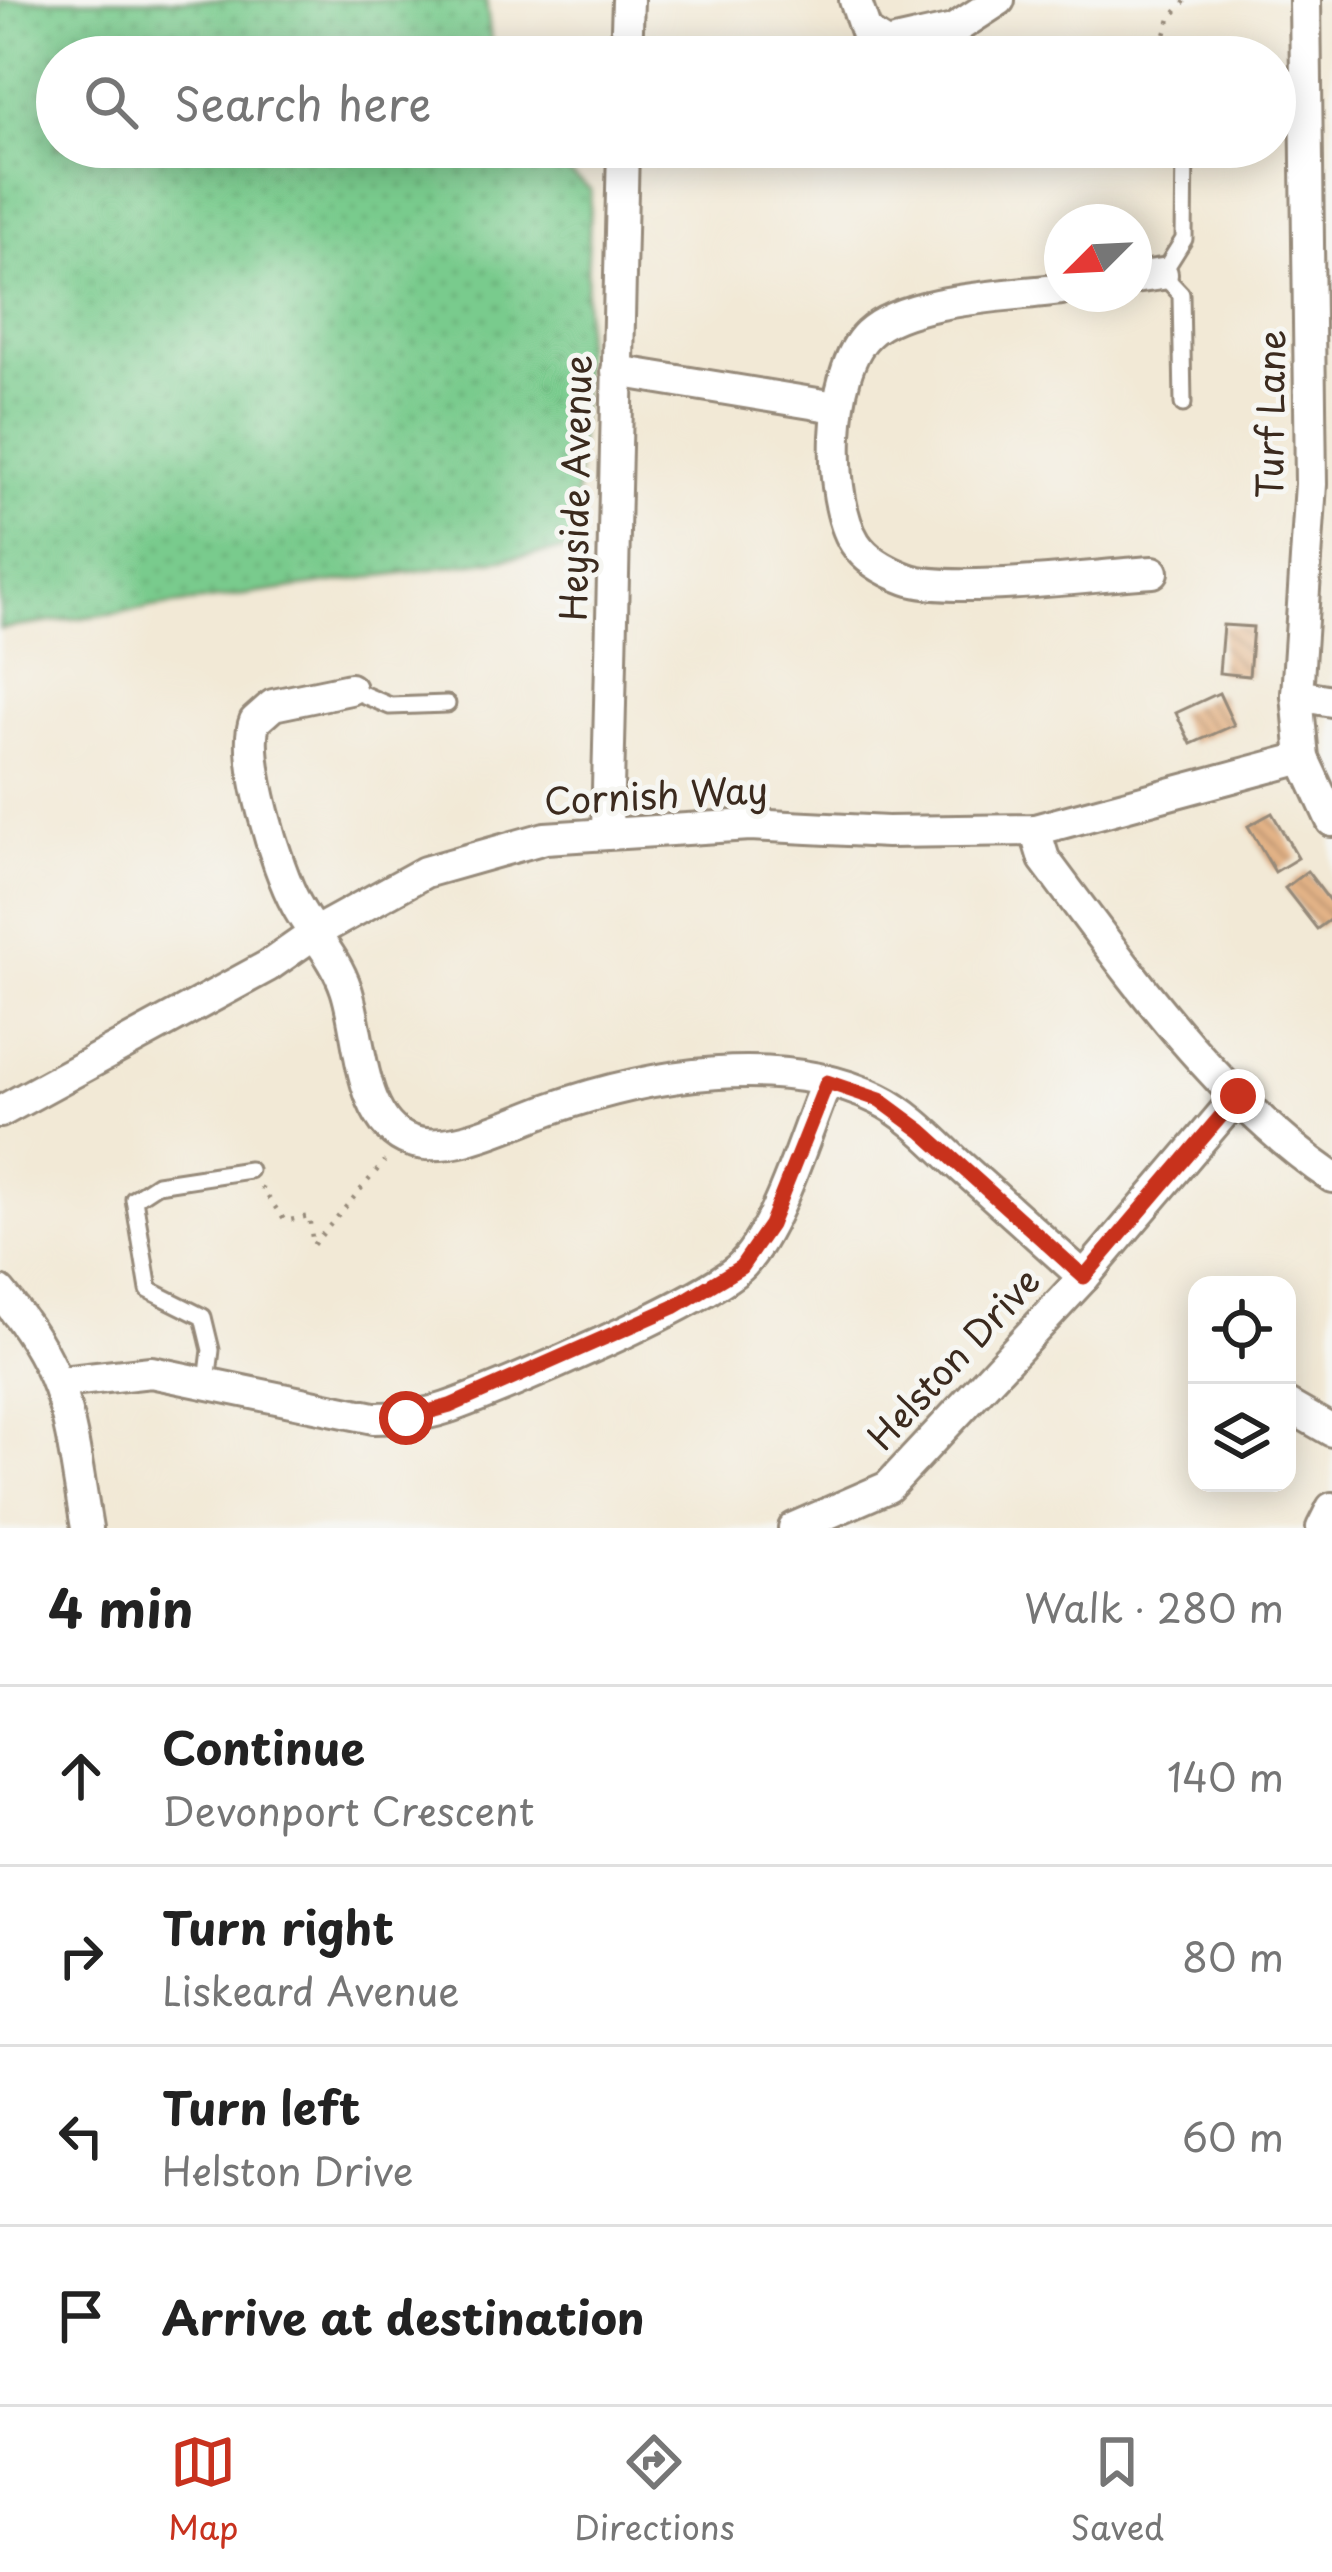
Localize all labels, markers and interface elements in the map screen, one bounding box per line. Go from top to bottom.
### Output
search box [36,36,1296,168]
text: Search here [174,68,431,136]
icon: search [78,69,144,135]
north arrow [1044,204,1152,312]
street label: Turf Lane [1241,329,1297,499]
street label: Heyside Avenue [545,354,603,622]
street label: Cornish Way [543,761,769,827]
route end [1211,1069,1265,1123]
street label: Helston Drive [854,1254,1051,1461]
map controls [1188,1276,1296,1492]
button: locate [1188,1276,1296,1384]
button: layers [1188,1384,1296,1492]
route start [379,1391,433,1445]
text: 4 min [48,1568,193,1645]
text: Walk · 280 m [1024,1577,1284,1636]
text: Continue [162,1712,365,1780]
icon: ahead [48,1743,114,1809]
text: 140 m [1167,1746,1284,1805]
text: Devonport Crescent [162,1780,535,1839]
text: Turn right [162,1892,394,1960]
icon: right [48,1923,114,1989]
text: 80 m [1182,1926,1284,1985]
text: Liskeard Avenue [162,1960,460,2019]
text: Turn left [162,2072,361,2140]
icon: left [48,2103,114,2169]
text: 60 m [1182,2106,1284,2165]
text: Helston Drive [162,2140,413,2199]
text: Arrive at destination [162,2282,645,2350]
icon: arrive [48,2283,114,2349]
tab: Map [168,2429,238,2551]
tab: Directions [574,2429,735,2551]
tab: Saved [1070,2429,1164,2551]

